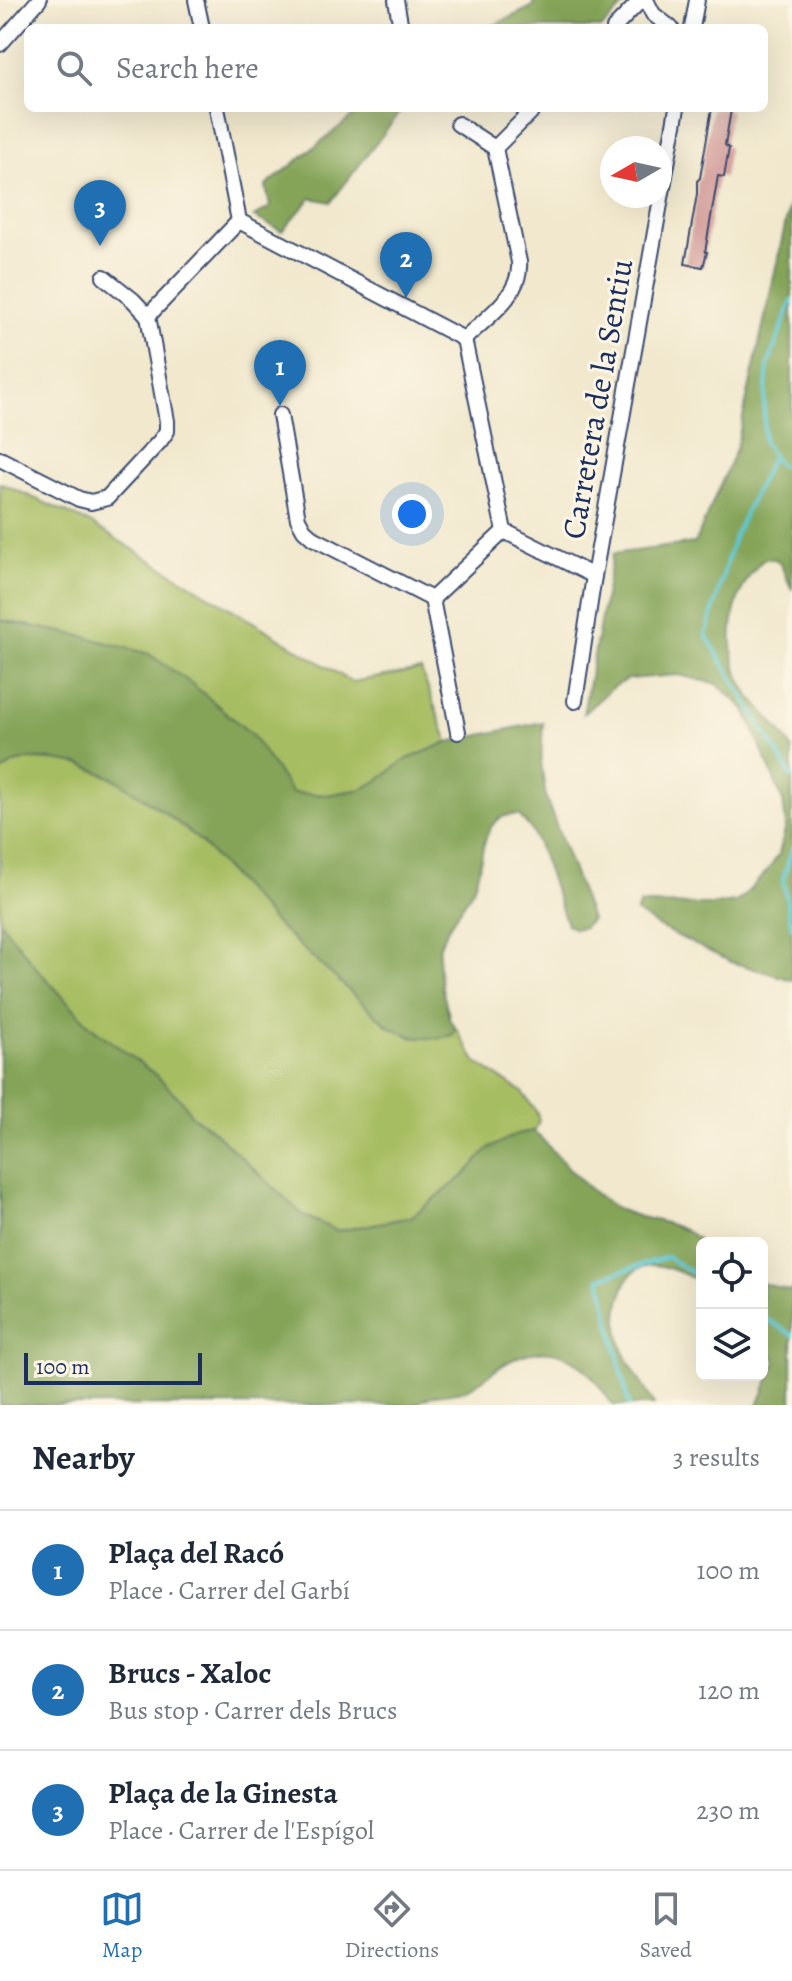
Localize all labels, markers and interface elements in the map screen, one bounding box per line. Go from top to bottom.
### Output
search box [24,24,768,112]
icon: search [52,46,96,90]
text: Search here [116,48,259,88]
north arrow [600,136,672,208]
pin: 3 [74,180,126,246]
pin: 2 [380,232,432,298]
street label: Carretera de la Sentiu [551,255,643,542]
pin: 1 [254,340,306,406]
your location [392,494,432,534]
map controls [696,1237,768,1381]
button: locate [696,1237,768,1309]
button: layers [696,1309,768,1381]
scale bar [24,1349,202,1385]
text: 100 m [36,1352,90,1382]
text: Nearby [32,1434,135,1481]
text: 3 results [673,1440,760,1475]
text: Plaça del Racó [108,1533,284,1573]
text: 1 [53,1553,63,1588]
text: 100 m [697,1553,760,1588]
text: Place · Carrer del Garbí [108,1573,350,1608]
text: Brucs - Xaloc [108,1653,271,1693]
text: 2 [52,1673,64,1708]
text: 120 m [698,1673,760,1708]
text: Bus stop · Carrer dels Brucs [108,1693,397,1728]
text: Plaça de la Ginesta [108,1773,338,1813]
text: 3 [52,1793,64,1828]
text: 230 m [696,1793,760,1828]
text: Place · Carrer de l'Espígol [108,1813,374,1848]
tab: Map [100,1887,144,1965]
tab: Directions [345,1887,439,1965]
tab: Saved [640,1887,692,1965]

